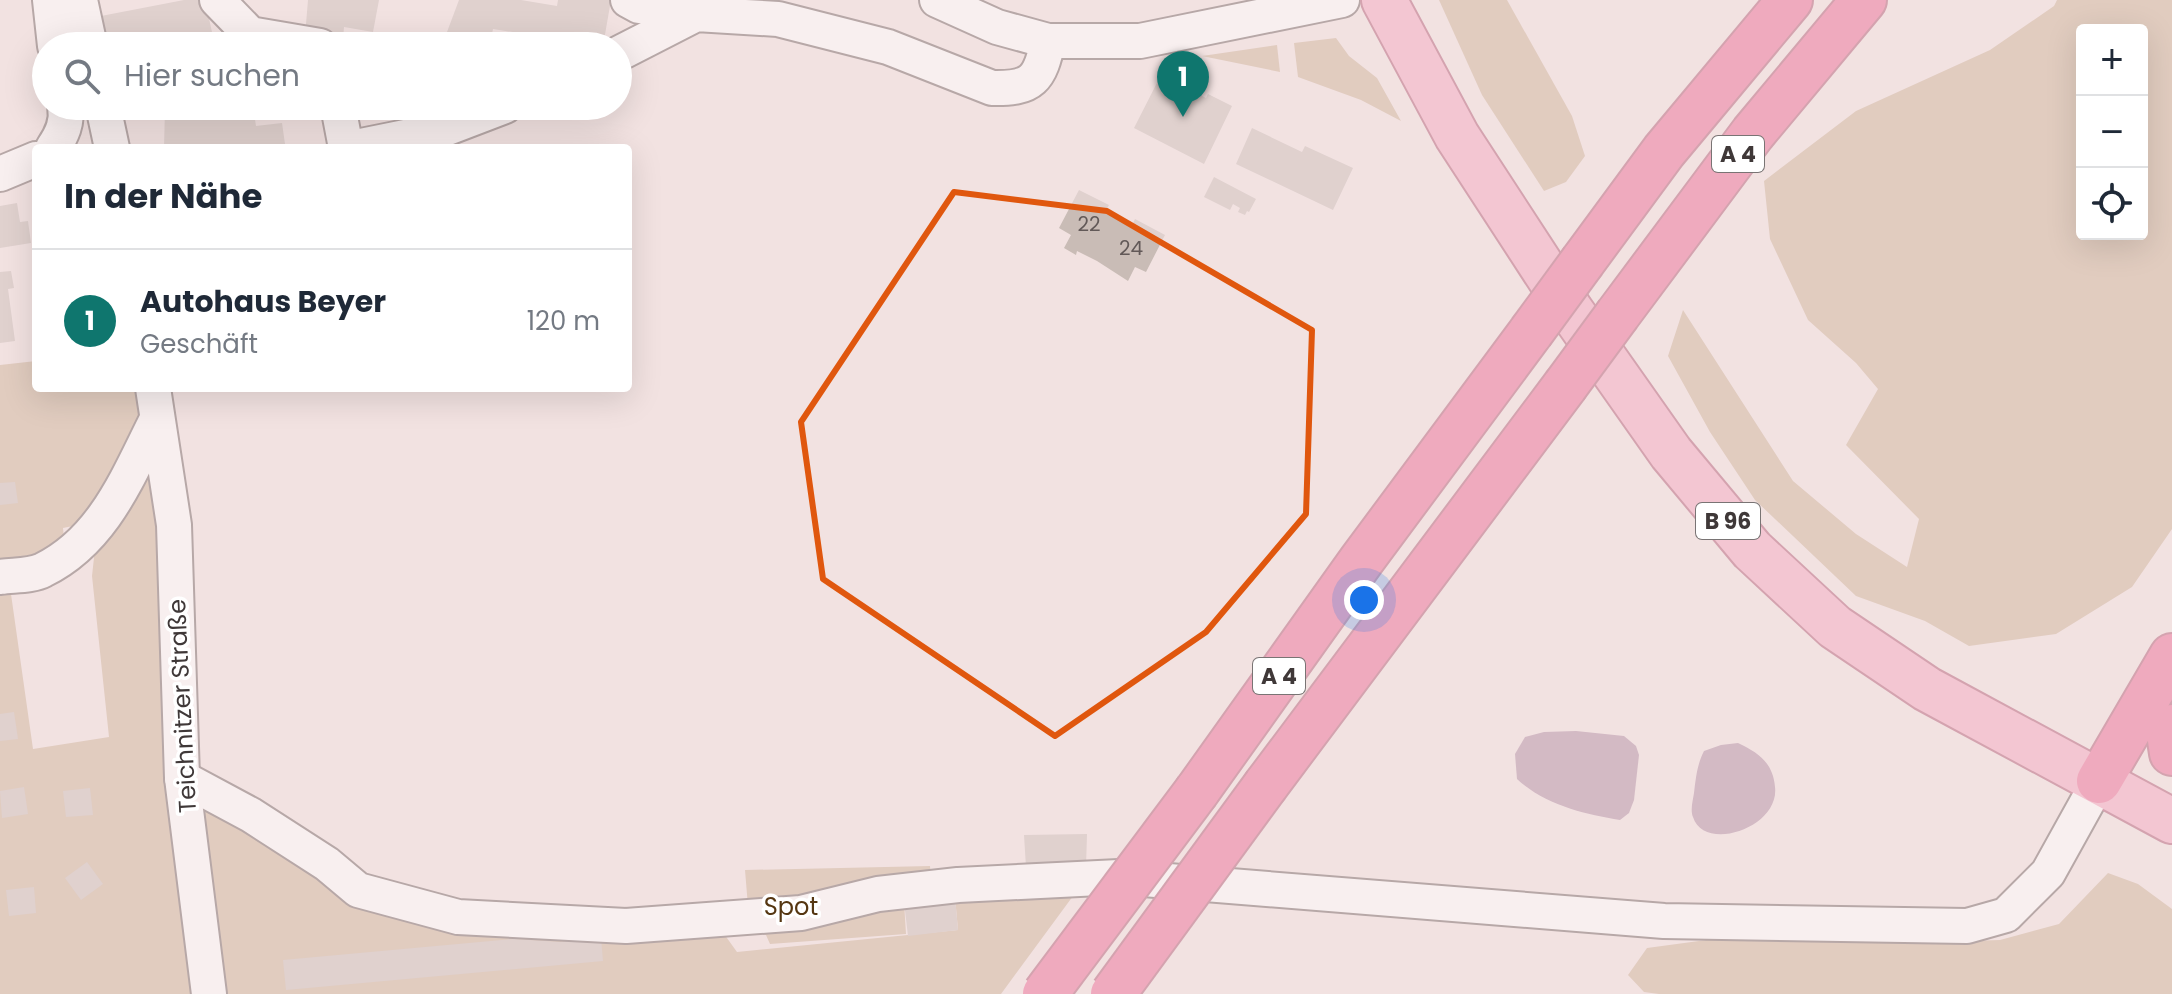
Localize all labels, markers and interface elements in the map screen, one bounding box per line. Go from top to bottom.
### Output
map controls [2076,24,2148,240]
button: + [2076,24,2148,96]
search box [32,32,632,120]
pin: 1 [1157,51,1209,117]
icon: search [60,54,104,98]
text: Hier suchen [124,54,300,97]
button: − [2076,96,2148,168]
road number: A 4 [1712,136,1764,172]
button: locate [2076,168,2148,240]
text: In der Nähe [64,172,262,220]
house number: 22 [1078,210,1101,238]
house number: 24 [1119,234,1143,262]
text: Autohaus Beyer [140,280,386,323]
text: 1 [85,303,95,339]
text: 120 m [527,303,600,339]
text: Geschäft [140,326,258,362]
road number: B 96 [1696,503,1760,539]
your location [1344,580,1384,620]
street label: Teichnitzer Straße [160,598,204,814]
road number: A 4 [1253,658,1305,694]
park label: Spot [764,890,818,923]

